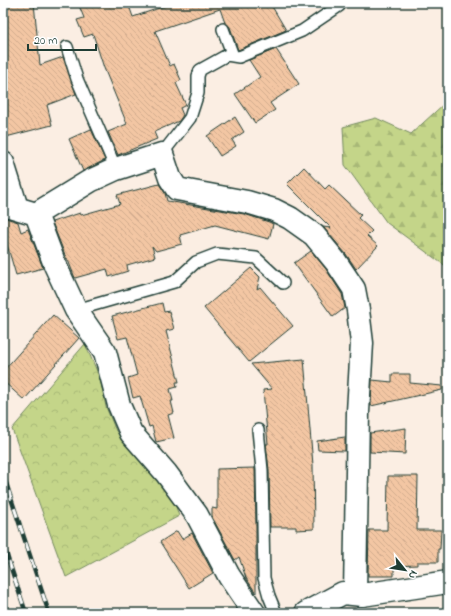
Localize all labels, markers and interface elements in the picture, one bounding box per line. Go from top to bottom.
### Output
scale bar [28,26,96,52]
text: 20 m [34,32,57,50]
north arrow [385,550,425,590]
text: N [404,567,422,582]

